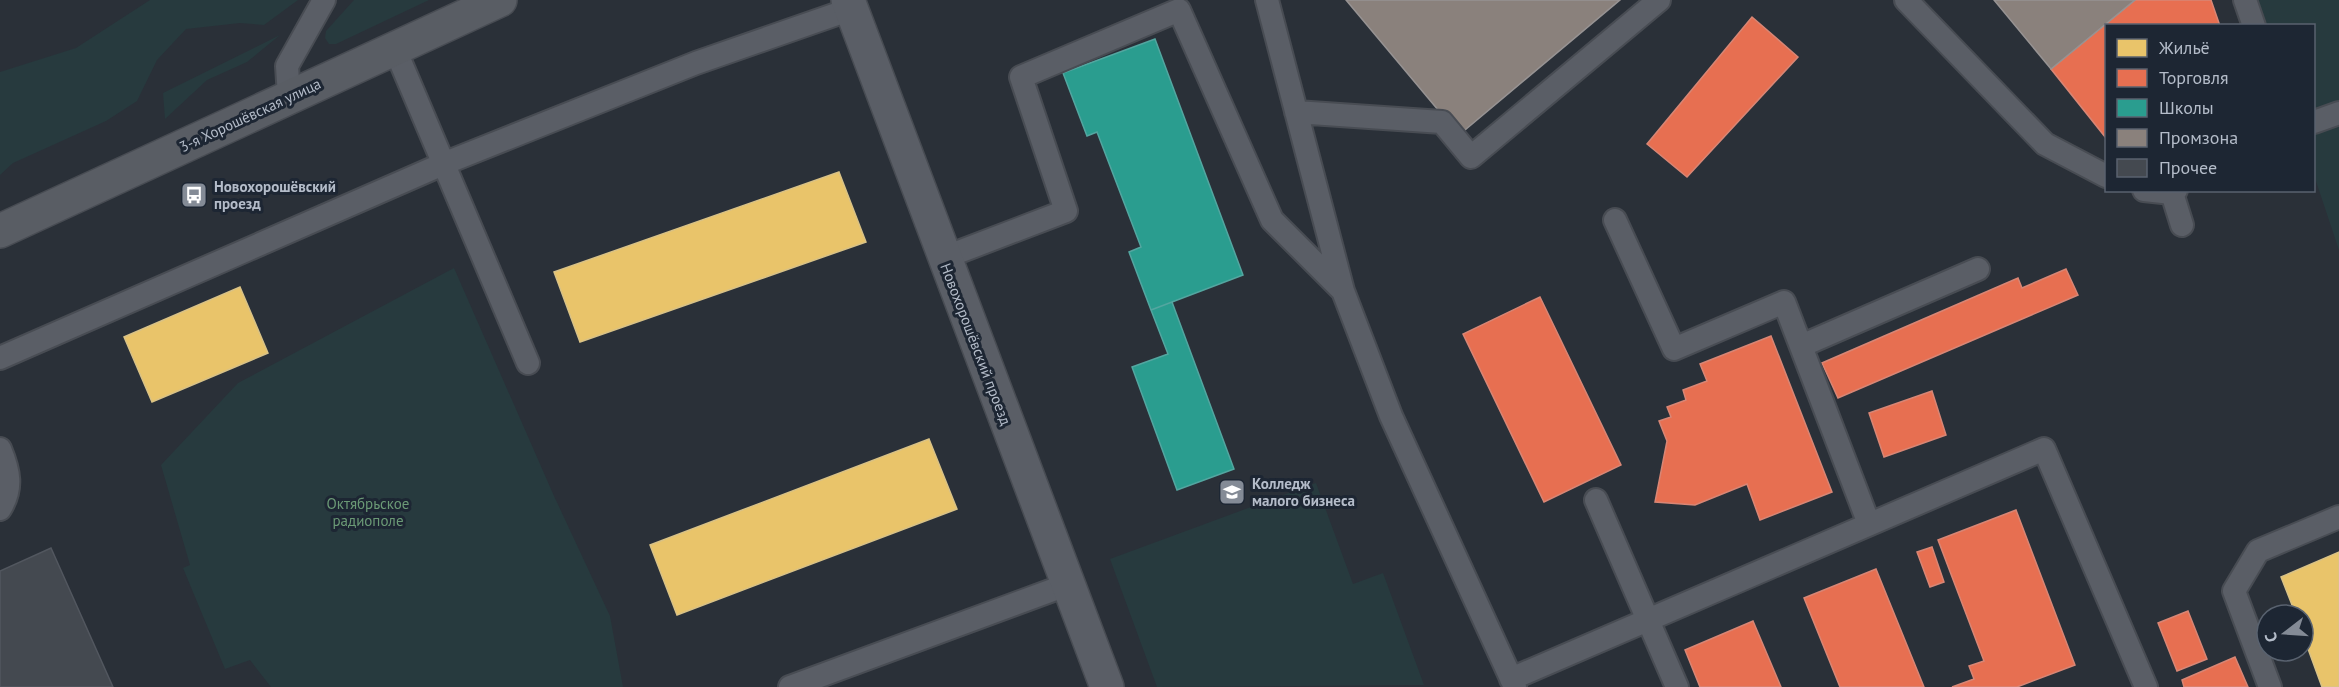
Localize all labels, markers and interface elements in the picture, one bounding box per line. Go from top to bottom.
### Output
legend [2105,24,2315,192]
text: Жильё [2158,36,2210,59]
text: Торговля [2159,66,2229,89]
street label: 3-я Хорошёвская улица [176,74,324,156]
text: Школы [2159,96,2214,119]
text: Промзона [2159,126,2238,149]
text: Прочее [2159,156,2217,179]
place label: Новохорошёвский проезд [214,177,336,213]
bus stop icon: Новохорошёвский проезд [179,180,209,210]
street label: Новохорошёвский проезд [936,260,1016,428]
place label: Колледж малого бизнеса [1252,474,1355,510]
school or university icon: Колледж малого бизнеса [1217,477,1247,507]
park label: Октябрьское радиополе [327,494,409,530]
north arrow [2255,603,2315,663]
text: С [2260,630,2282,645]

